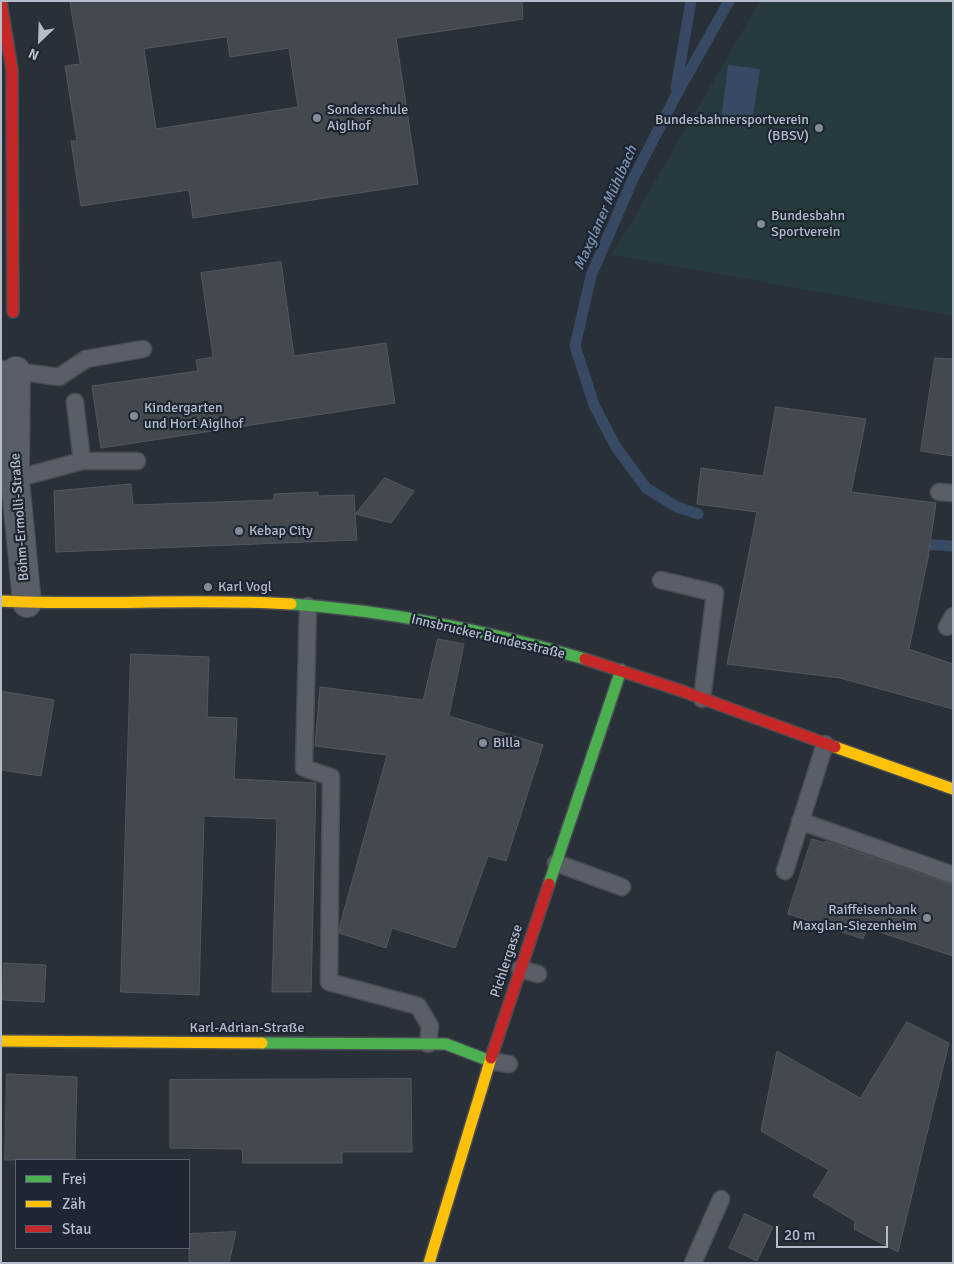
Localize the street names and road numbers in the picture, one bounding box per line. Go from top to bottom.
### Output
street label: Böhm-Ermolli-Straße [7,452,33,582]
street label: Innsbrucker Bundesstraße [409,611,567,663]
street label: Pichlergasse [487,922,527,1000]
street label: Karl-Adrian-Straße [190,1020,304,1036]

